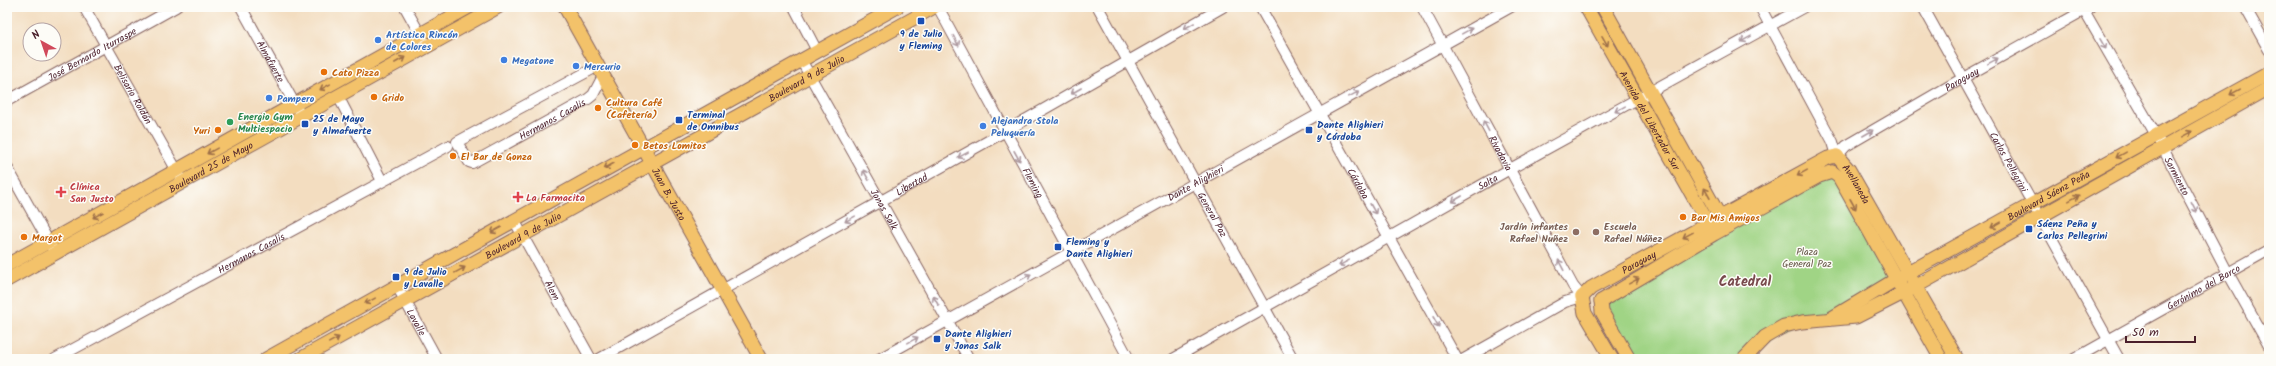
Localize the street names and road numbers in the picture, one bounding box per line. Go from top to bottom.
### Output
street label: José Bernardo Iturraspe [45,23,140,86]
street label: Almafuerte [252,38,289,86]
street label: Boulevard 9 de Julio [766,51,848,107]
street label: Belisario Roldán [109,61,156,127]
street label: Paraguay [1942,64,1982,96]
street label: Avenida del Libertador Sur [1615,68,1684,174]
street label: Hermanos Casalis [516,94,589,145]
street label: Carlos Pellegrini [1985,129,2032,196]
street label: Rivadavia [1484,133,1516,174]
street label: Boulevard 25 de Mayo [166,137,257,198]
street label: Sarmiento [2160,154,2193,199]
street label: Dante Alighieri [1165,161,1227,206]
street label: Avellaneda [1838,161,1874,207]
street label: Juan B. Justo [647,165,690,224]
street label: Fleming [1018,165,1047,202]
street label: Córdoba [1343,165,1373,202]
street label: Boulevard Sáenz Peña [2005,167,2093,225]
street label: Libertad [893,169,932,200]
street label: Salta [1475,170,1501,195]
street label: Jonas Salk [866,186,902,233]
street label: General Paz [1193,189,1231,241]
street label: Boulevard 9 de Julio [482,208,565,264]
street label: Hermanos Casalis [215,229,289,278]
street label: Paraguay [1619,247,1659,279]
street label: Gerónimo del Barco [2164,260,2244,315]
street label: Alem [540,277,564,304]
street label: Lavalle [402,306,430,339]

